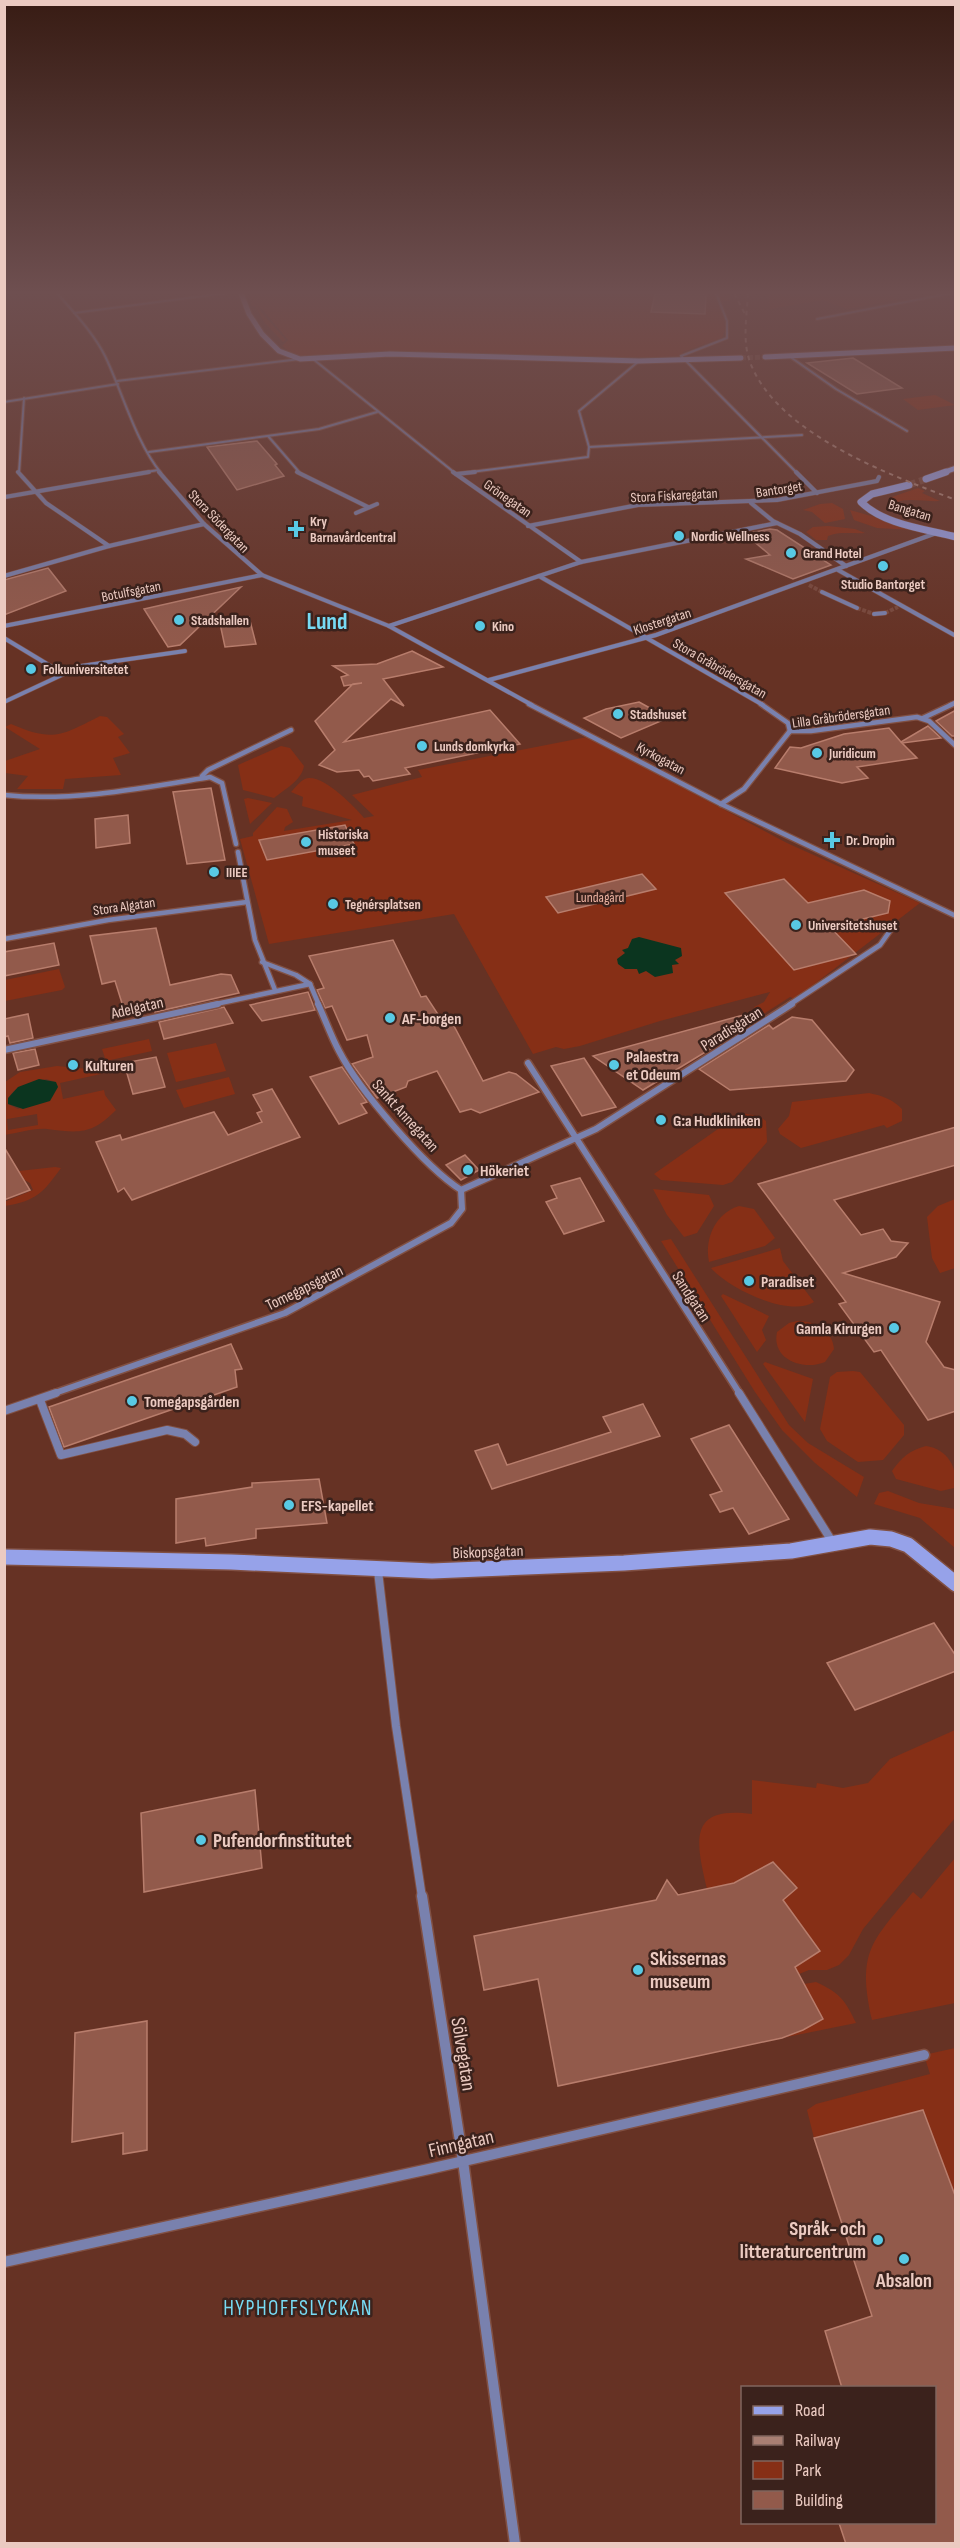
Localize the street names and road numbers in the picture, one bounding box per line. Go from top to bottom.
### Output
street label: Grönegatan [480,476,535,521]
street label: Bantorget [755,477,803,502]
street label: Stora Fiskaregatan [630,485,718,506]
street label: Stora Södergatan [185,486,253,556]
street label: Bangatan [886,496,933,525]
street label: Botulfsgatan [100,577,162,606]
street label: Klostergatan [631,604,693,639]
street label: Stora Gråbrödersgatan [670,635,770,702]
street label: Lilla Gråbrödersgatan [791,701,891,732]
street label: Kyrkogatan [634,739,688,778]
street label: Stora Algatan [92,894,156,919]
street label: Adelgatan [108,993,165,1024]
street label: Paradisgatan [698,1003,766,1056]
street label: Sankt Annegatan [367,1076,442,1156]
street label: Tomegapsgatan [263,1261,346,1315]
street label: Sandgatan [667,1268,714,1326]
street label: Biskopsgatan [452,1542,524,1563]
street label: Sölvegatan [445,2016,481,2093]
street label: Finngatan [426,2125,496,2163]

